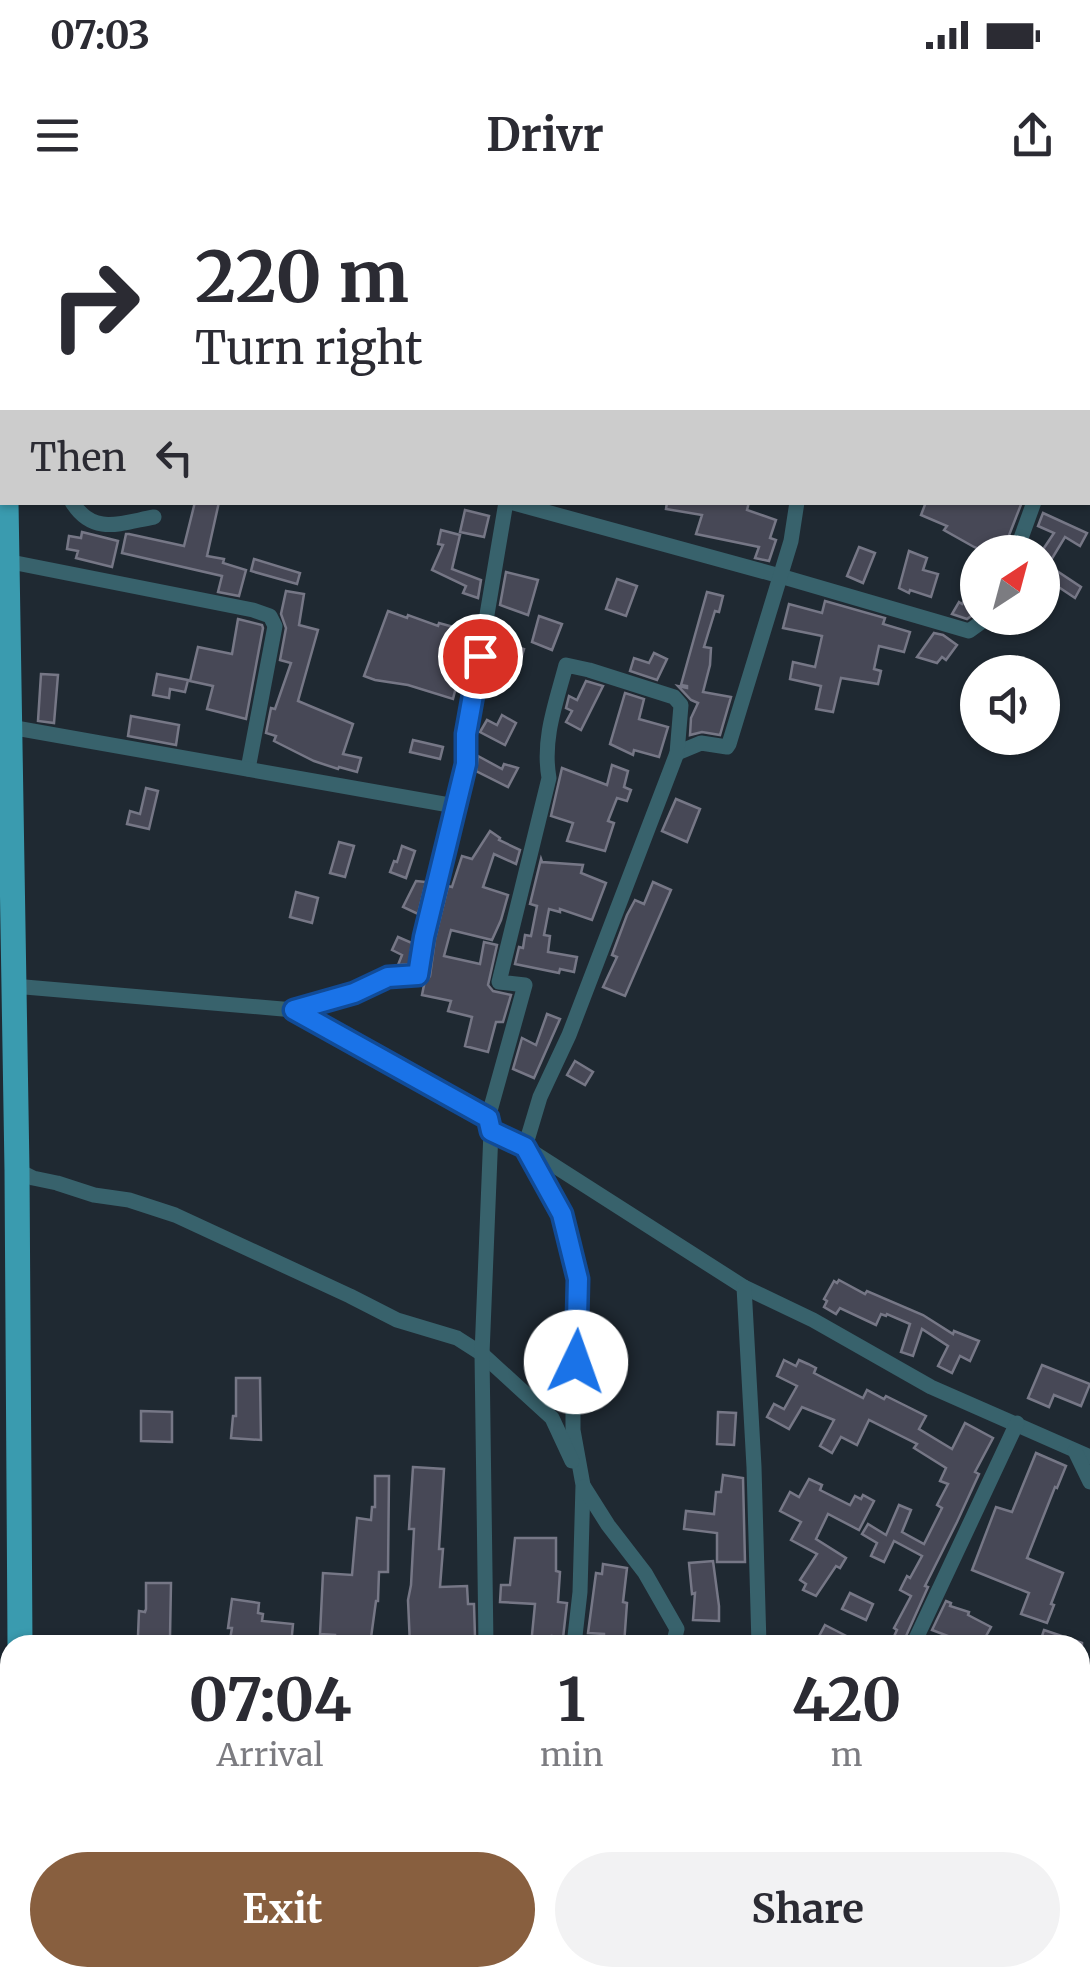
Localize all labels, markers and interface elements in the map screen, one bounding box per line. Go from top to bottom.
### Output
text: 07:03 [50,12,150,59]
text: Drivr [486,107,604,163]
icon: menu [30,108,85,163]
icon: share [1005,108,1060,163]
text: 220 m [195,233,409,321]
icon: right [30,240,160,370]
text: Turn right [195,320,423,376]
icon: left [147,430,202,485]
text: Then [30,434,127,481]
north arrow [960,535,1060,635]
map controls [960,535,1060,755]
pin [438,614,523,699]
icon: arrive [453,629,508,684]
button: sound [960,655,1060,755]
position arrow [524,1310,628,1414]
text: 07:04 [188,1662,352,1737]
text: 1 [558,1662,586,1737]
text: 420 [792,1662,902,1737]
text: Arrival [217,1735,323,1775]
text: min [540,1735,603,1775]
text: m [831,1735,863,1775]
button: Exit [30,1852,535,1967]
button: Share [555,1852,1060,1967]

